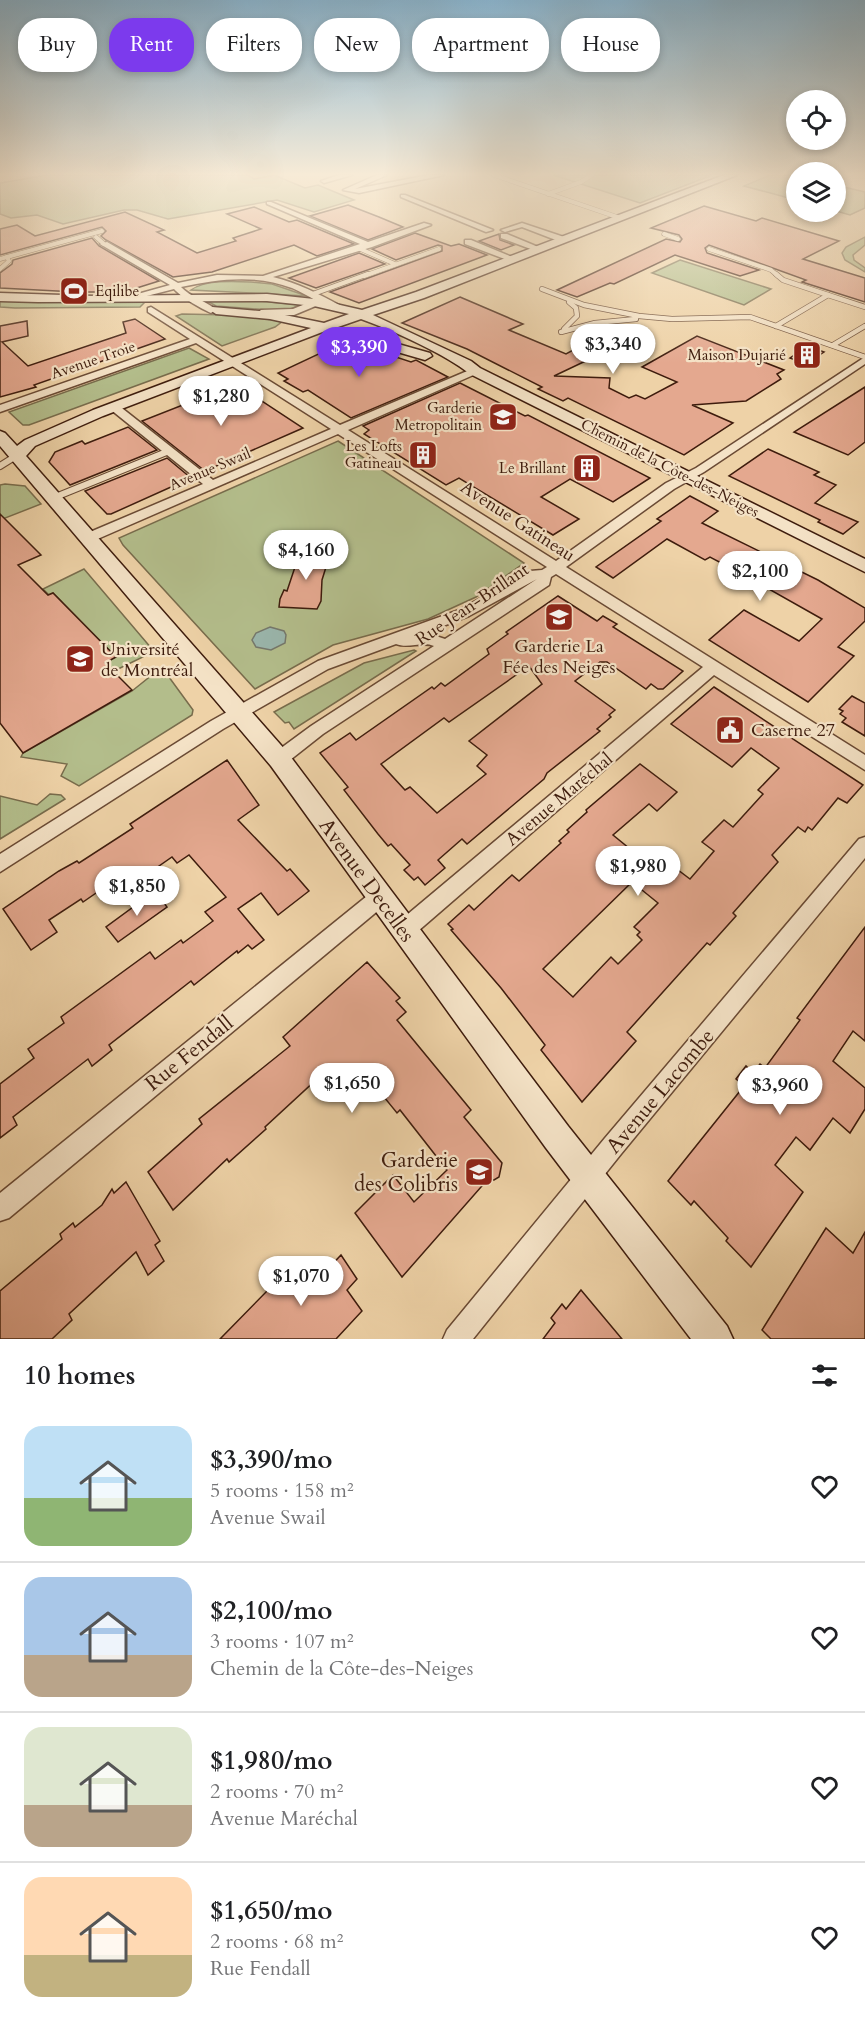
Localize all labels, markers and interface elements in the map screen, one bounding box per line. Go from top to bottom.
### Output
chip: Buy [18,18,97,72]
chip: Rent [109,18,194,72]
chip: Filters [206,18,302,72]
chip: New [314,18,400,72]
chip: Apartment [412,18,549,72]
chip: House [561,18,660,72]
map controls [786,90,846,222]
button: locate [786,90,846,150]
button: layers [786,162,846,222]
sports icon: Eqilibe [58,275,90,307]
place label: Eqilibe [95,281,140,301]
pin: $3,340 [564,324,662,375]
pin: $3,390 [310,327,408,378]
text: $3,340 [584,330,642,357]
text: $3,390 [330,333,388,360]
street label: Avenue Troie [48,336,138,384]
building icon: Maison Dujarié [791,339,823,371]
place label: Maison Dujarié [688,345,786,365]
pin: $1,280 [172,376,270,427]
text: $1,280 [192,382,250,409]
place label: Garderie Metropolitain [395,398,482,435]
school or university icon: Garderie Metropolitain [487,401,519,433]
street label: Chemin de la Côte-des-Neiges [577,414,763,522]
place label: Les Lofts Gatineau [345,436,402,473]
building icon: Les Lofts Gatineau [407,439,439,471]
street label: Avenue Swail [166,443,254,495]
building icon: Le Brillant [571,452,603,484]
place label: Le Brillant [499,458,566,478]
street label: Avenue Gatineau [456,475,580,568]
pin: $4,160 [257,530,355,581]
text: $4,160 [277,536,335,563]
pin: $2,100 [711,551,809,602]
street label: Rue Jean-Brillant [410,557,534,652]
text: $2,100 [731,557,789,584]
school or university icon: Garderie La Fée des Neiges [543,601,575,633]
place label: Garderie La Fée des Neiges [503,634,615,680]
place label: Université de Montréal [101,637,194,683]
school or university icon: Université de Montréal [64,643,96,675]
public building icon: Caserne 27 [714,714,746,746]
place label: Caserne 27 [751,718,835,743]
street label: Avenue Maréchal [500,747,619,852]
street label: Avenue Decelles [312,812,421,948]
pin: $1,980 [589,846,687,897]
text: $1,980 [609,852,667,879]
pin: $1,850 [88,866,186,917]
text: $1,850 [108,872,166,899]
street label: Rue Fendall [139,1009,239,1098]
street label: Avenue Lacombe [599,1023,721,1160]
pin: $1,650 [303,1063,401,1114]
pin: $3,960 [731,1065,829,1116]
text: $1,650 [323,1069,381,1096]
text: $3,960 [751,1071,809,1098]
place label: Garderie des Colibris [354,1146,458,1199]
school or university icon: Garderie des Colibris [463,1156,495,1188]
pin: $1,070 [252,1256,350,1307]
text: $1,070 [272,1262,330,1289]
text: 10 homes [24,1358,135,1393]
icon: filters [808,1359,841,1392]
text: $3,390/mo [210,1442,333,1477]
icon: home [72,1450,144,1522]
icon: heart [808,1470,841,1503]
text: 5 rooms · 158 m² [210,1477,354,1504]
text: Avenue Swail [210,1504,326,1531]
text: $2,100/mo [210,1593,333,1628]
icon: home [72,1601,144,1673]
icon: heart [808,1621,841,1654]
text: 3 rooms · 107 m² [210,1628,354,1655]
text: Chemin de la Côte-des-Neiges [210,1655,473,1682]
text: $1,980/mo [210,1743,333,1778]
icon: home [72,1751,144,1823]
icon: heart [808,1771,841,1804]
text: 2 rooms · 70 m² [210,1778,343,1805]
text: Avenue Maréchal [210,1805,358,1832]
text: $1,650/mo [210,1893,333,1928]
icon: home [72,1901,144,1973]
icon: heart [808,1921,841,1954]
text: 2 rooms · 68 m² [210,1928,343,1955]
text: Rue Fendall [210,1955,311,1982]

